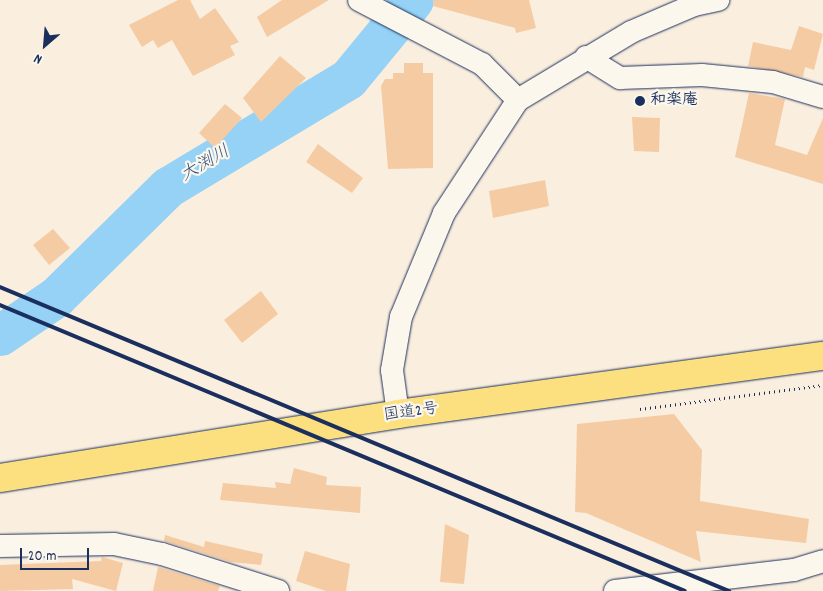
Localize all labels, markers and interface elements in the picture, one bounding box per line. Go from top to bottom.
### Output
north arrow [20,20,70,70]
text: N [31,48,46,69]
place label: 和楽庵 [650,91,698,111]
marker: 和楽庵 [634,95,646,107]
water label: 大渕川 [177,142,235,188]
street label: 国道2号 [382,400,440,426]
scale bar [22,538,91,570]
text: 20 m [28,546,56,568]

